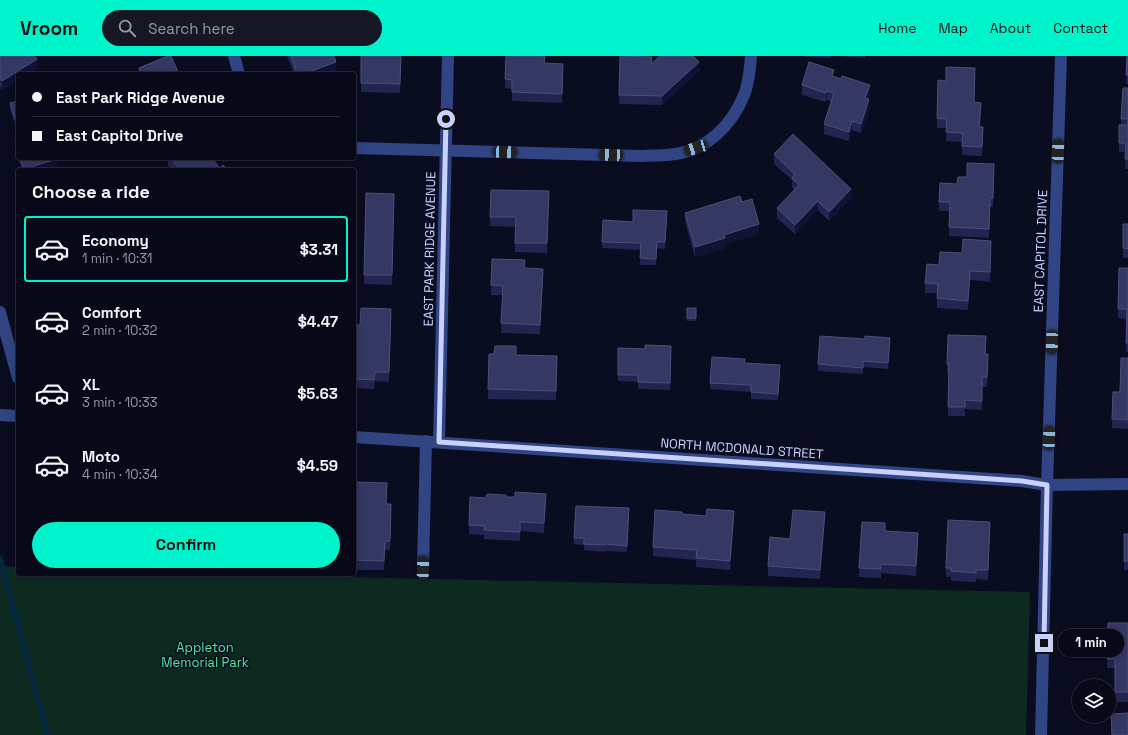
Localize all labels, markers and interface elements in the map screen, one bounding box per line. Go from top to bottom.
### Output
search box [102,10,382,46]
text: Vroom [20,16,78,41]
icon: search [116,17,138,39]
text: Search here [148,19,235,38]
text: Home [878,19,916,37]
text: Map [938,19,968,37]
text: About [990,19,1031,37]
text: Contact [1053,19,1108,37]
text: East Park Ridge Avenue [56,88,225,107]
route start [437,110,455,128]
text: East Capitol Drive [56,126,183,145]
car [683,139,709,157]
car [1052,139,1064,163]
car [493,146,517,158]
car [599,149,623,161]
street label: EAST PARK RIDGE AVENUE [420,171,439,327]
text: Choose a ride [32,180,150,203]
street label: EAST CAPITOL DRIVE [1030,189,1051,313]
icon: car [34,231,70,267]
text: Economy [82,231,149,250]
text: $3.31 [300,240,338,259]
text: 1 min · 10:31 [82,250,152,267]
icon: car [34,303,70,339]
text: Comfort [82,303,142,322]
text: $4.47 [298,312,338,331]
text: 2 min · 10:32 [82,322,157,339]
car [1046,330,1058,354]
icon: car [34,375,70,411]
text: XL [82,375,100,394]
text: $5.63 [297,384,338,403]
text: 3 min · 10:33 [82,394,157,411]
car [1043,426,1055,450]
street label: NORTH MCDONALD STREET [660,434,824,463]
icon: car [34,447,70,483]
text: Moto [82,447,120,466]
text: $4.59 [297,456,338,475]
text: 4 min · 10:34 [82,466,158,483]
button: Confirm [32,522,340,568]
car [417,556,429,580]
callout: 1 min [1058,629,1124,657]
route end [1035,634,1053,652]
text: 1 min [1075,634,1107,651]
park label: Appleton Memorial Park [161,639,249,671]
map controls [1072,679,1116,723]
button: layers [1072,679,1116,723]

